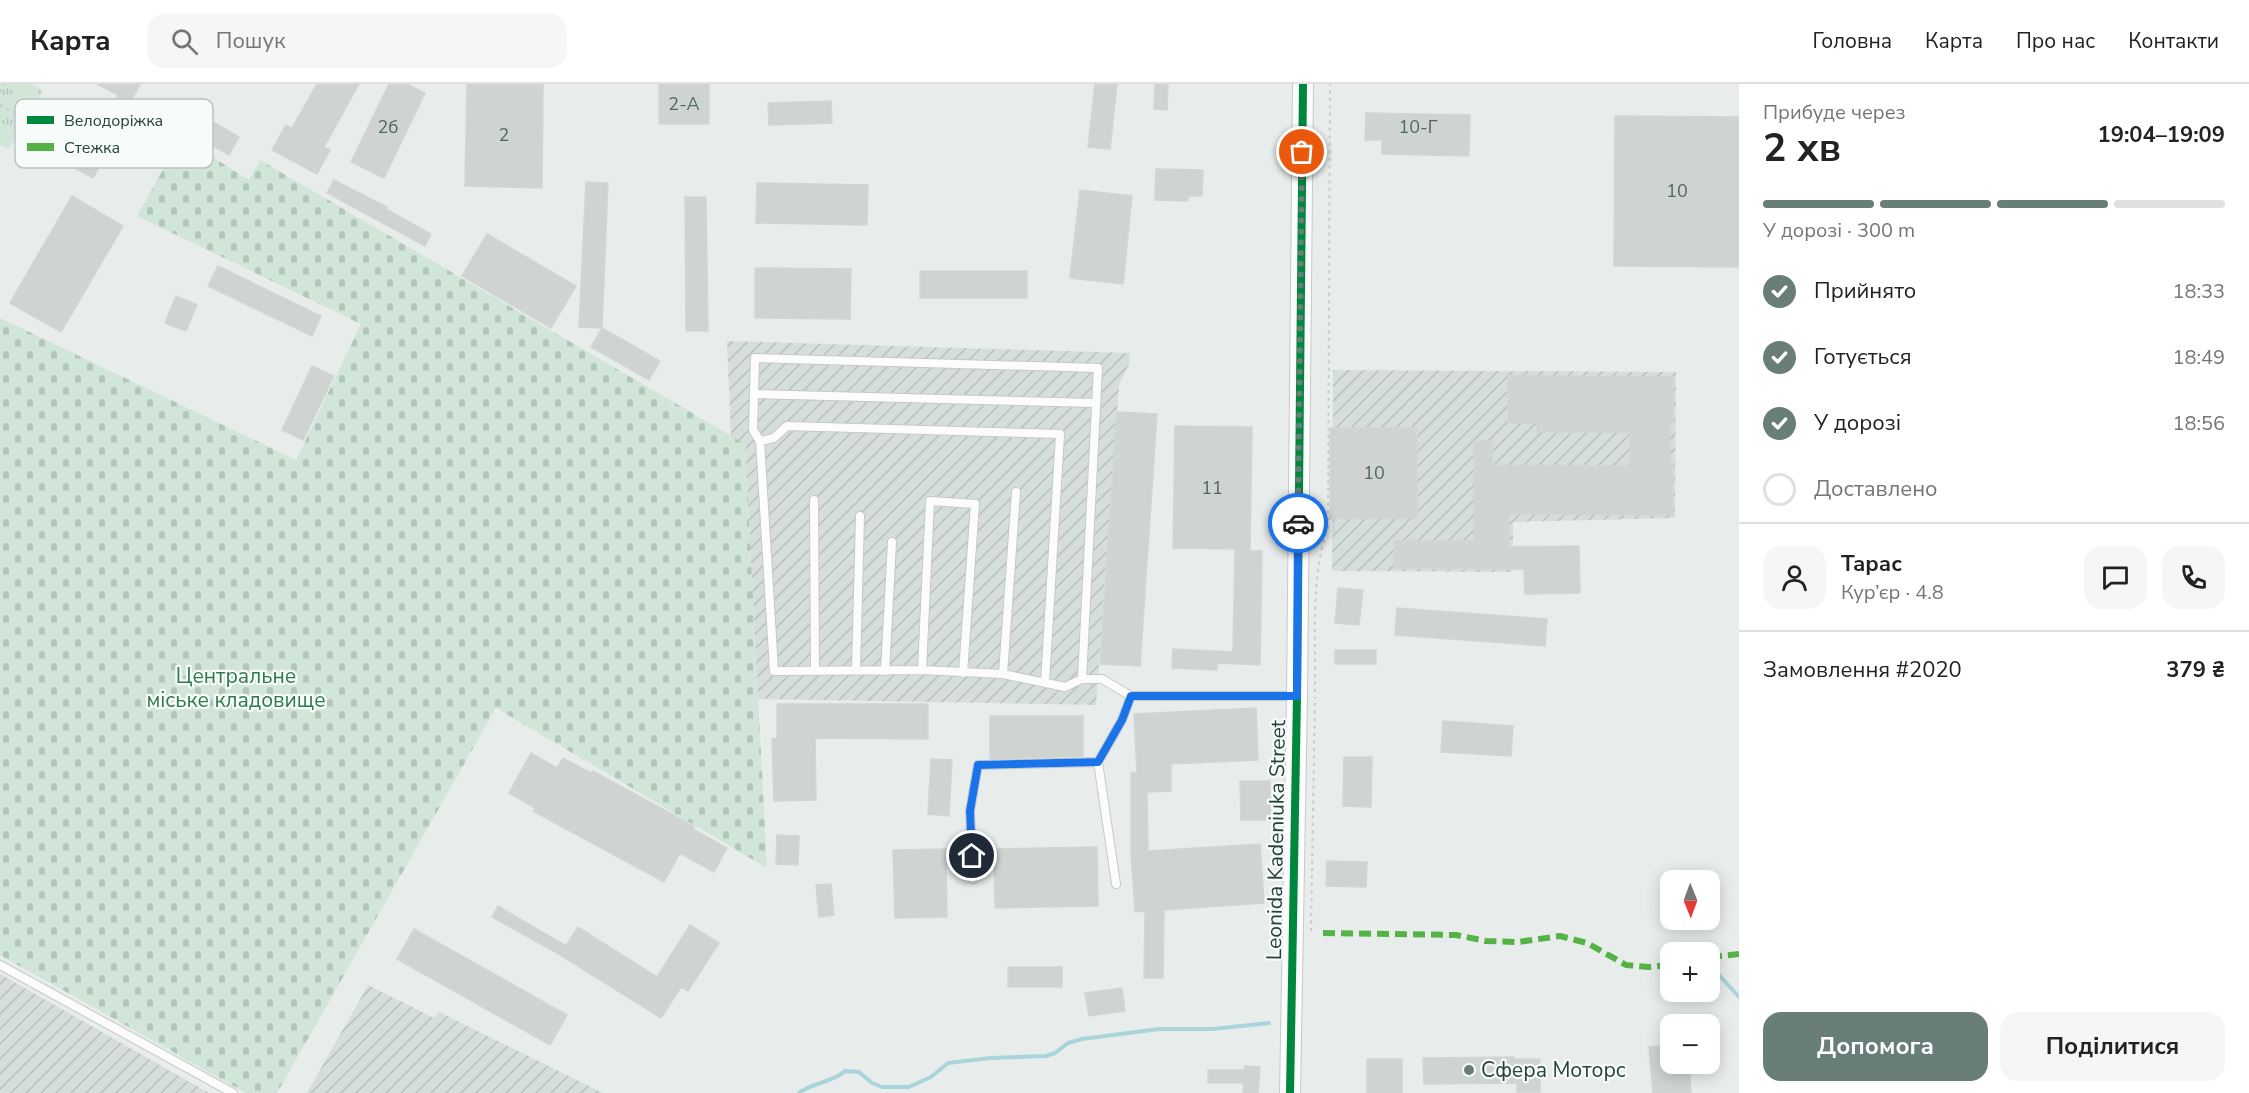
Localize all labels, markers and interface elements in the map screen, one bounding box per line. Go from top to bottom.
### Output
search box [147,14,567,68]
text: Карта [30,22,111,60]
icon: search [168,25,201,58]
text: Пошук [216,26,286,56]
text: Головна [1812,27,1892,55]
text: Карта [1925,27,1983,55]
text: Про нас [2016,27,2095,55]
text: Контакти [2128,27,2219,55]
house number: 2-А [668,92,700,116]
legend [15,99,213,168]
text: Прибуде через [1763,99,1905,126]
text: Велодоріжка [64,110,163,132]
house number: 2б [378,115,399,139]
house number: 10-Г [1399,115,1438,139]
text: 19:04–19:09 [2097,120,2225,150]
text: 2 хв [1763,122,1841,175]
house number: 2 [499,123,509,147]
pin [1276,126,1327,177]
icon: bag [1285,135,1318,168]
text: Стежка [64,137,120,159]
house number: 10 [1666,179,1688,203]
text: У дорозі · 300 m [1763,217,1915,244]
icon: check [1763,275,1796,308]
text: Прийнято [1814,276,1916,306]
text: 18:33 [2172,278,2225,305]
icon: check [1763,341,1796,374]
text: Готується [1814,342,1912,372]
text: 18:49 [2172,344,2225,371]
icon: check [1763,407,1796,440]
text: У дорозі [1814,408,1901,438]
text: 18:56 [2172,410,2225,437]
house number: 10 [1363,461,1385,485]
text: Доставлено [1814,474,1938,504]
house number: 11 [1201,476,1223,500]
courier [1268,493,1328,553]
icon: car [1282,507,1315,540]
button: person [1763,546,1826,609]
button: chat [2084,546,2147,609]
button: phone [2162,546,2225,609]
text: Тарас [1841,549,1902,579]
text: Кур’єр · 4.8 [1841,579,1944,606]
text: Замовлення #2020 [1763,655,1962,685]
text: 379 ₴ [2166,655,2225,685]
park label: Центральне міське кладовище [146,662,326,714]
street label: Leonida Kadeniuka Street [1260,719,1292,960]
pin [946,830,997,881]
icon: home [955,839,988,872]
north arrow [1660,870,1720,930]
map controls [1660,870,1720,1074]
button: + [1660,942,1720,1002]
button: Допомога [1763,1012,1988,1081]
button: Поділитися [2000,1012,2225,1081]
button: − [1660,1014,1720,1074]
place label: Сфера Моторс [1481,1056,1626,1084]
marker: Сфера Моторс [1462,1063,1476,1077]

